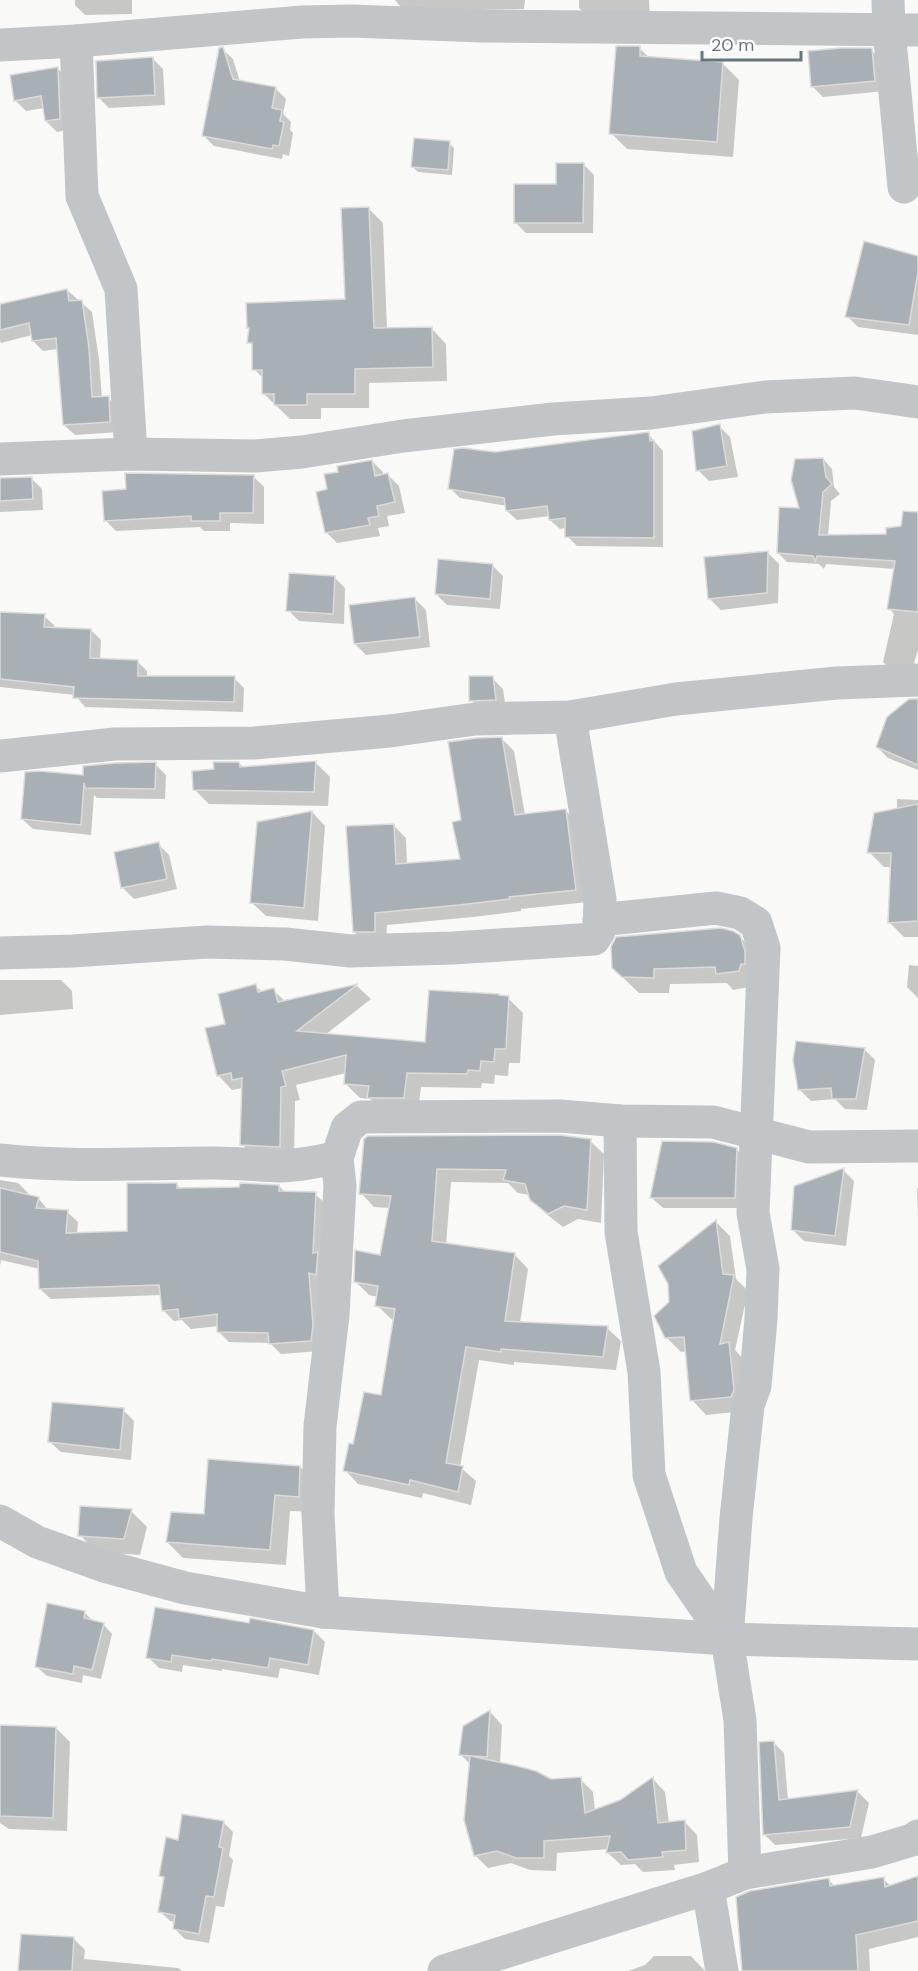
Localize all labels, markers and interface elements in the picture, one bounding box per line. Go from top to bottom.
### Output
scale bar [702,24,801,62]
text: 20 m [711,33,754,57]

